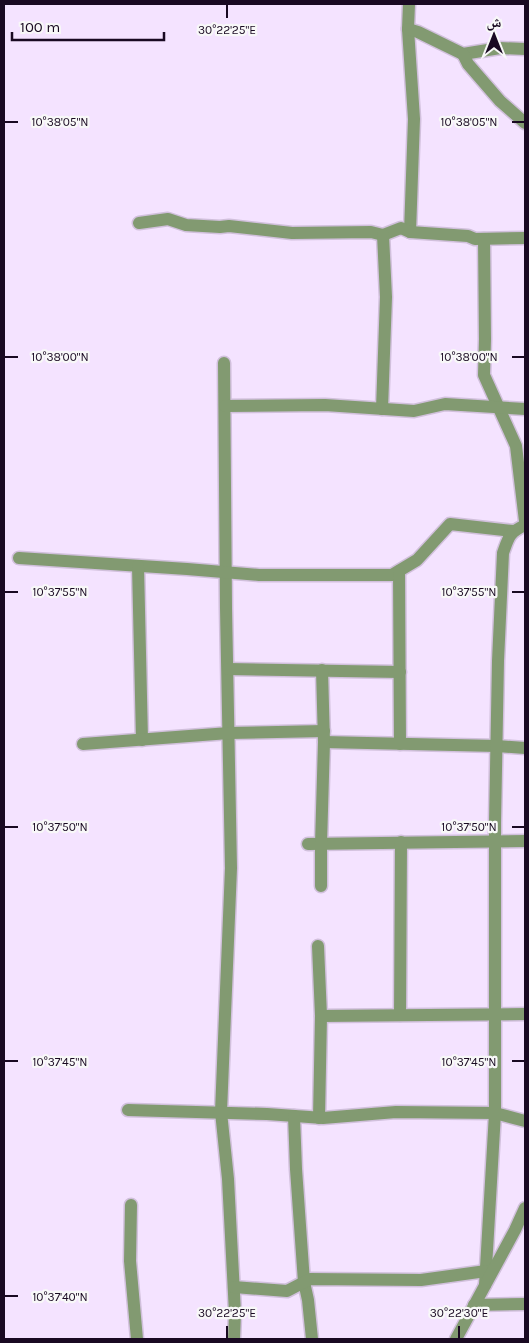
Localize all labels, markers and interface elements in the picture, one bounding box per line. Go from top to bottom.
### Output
scale bar [12,10,165,42]
north arrow [469,10,519,60]
text: ش [487,14,502,31]
text: 100 m [20,18,60,36]
text: 30°22'25"E [198,23,256,37]
text: 10°38'05"N [31,115,89,129]
text: 10°38'05"N [440,115,498,129]
text: 10°38'00"N [31,350,89,364]
text: 10°38'00"N [440,350,498,364]
text: 10°37'55"N [33,585,87,599]
text: 10°37'55"N [442,585,496,599]
text: 10°37'50"N [32,820,88,834]
text: 10°37'50"N [441,820,497,834]
text: 10°37'45"N [33,1055,87,1069]
text: 10°37'45"N [442,1055,496,1069]
text: 10°37'40"N [32,1290,88,1304]
text: 30°22'25"E [198,1306,256,1320]
text: 30°22'30"E [430,1306,488,1320]

